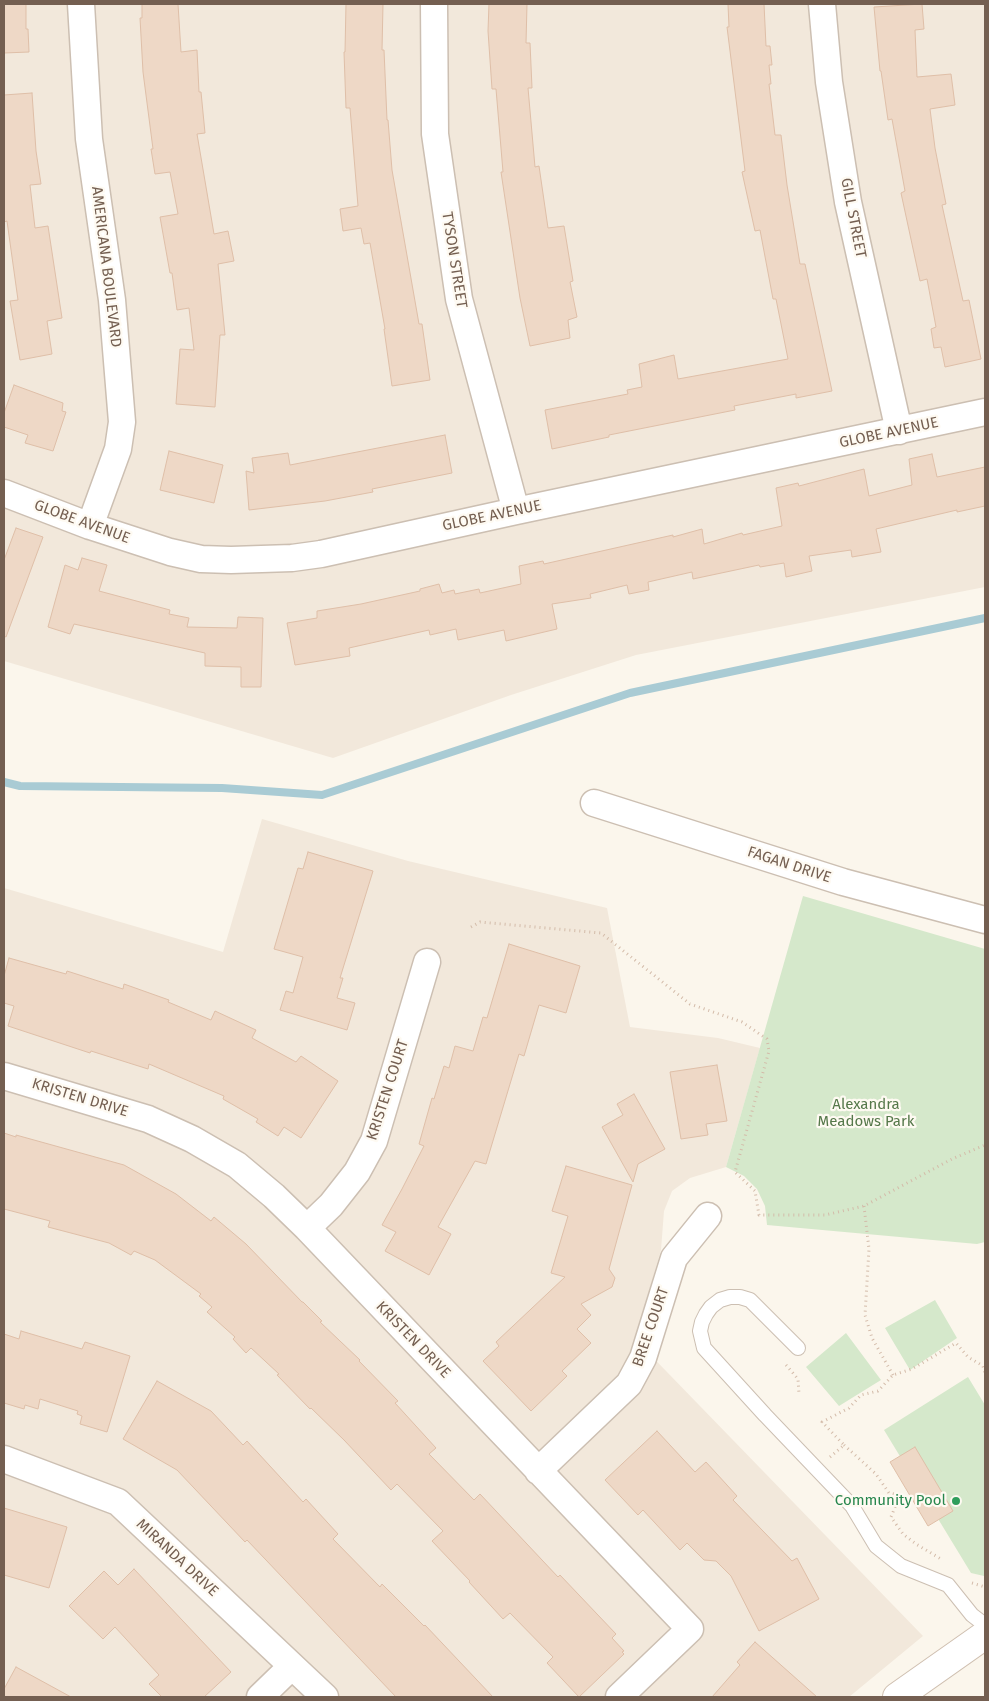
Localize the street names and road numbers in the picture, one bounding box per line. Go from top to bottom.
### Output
street label: GILL STREET [836,176,870,260]
street label: AMERICANA BOULEVARD [87,186,125,348]
street label: TYSON STREET [438,211,470,309]
street label: GLOBE AVENUE [838,414,940,452]
street label: GLOBE AVENUE [32,496,132,548]
street label: GLOBE AVENUE [441,497,543,535]
street label: FAGAN DRIVE [745,843,833,887]
street label: KRISTEN COURT [363,1037,413,1143]
street label: KRISTEN DRIVE [30,1075,130,1121]
street label: BREE COURT [629,1285,673,1369]
street label: KRISTEN DRIVE [372,1298,454,1382]
street label: MIRANDA DRIVE [132,1515,222,1601]

